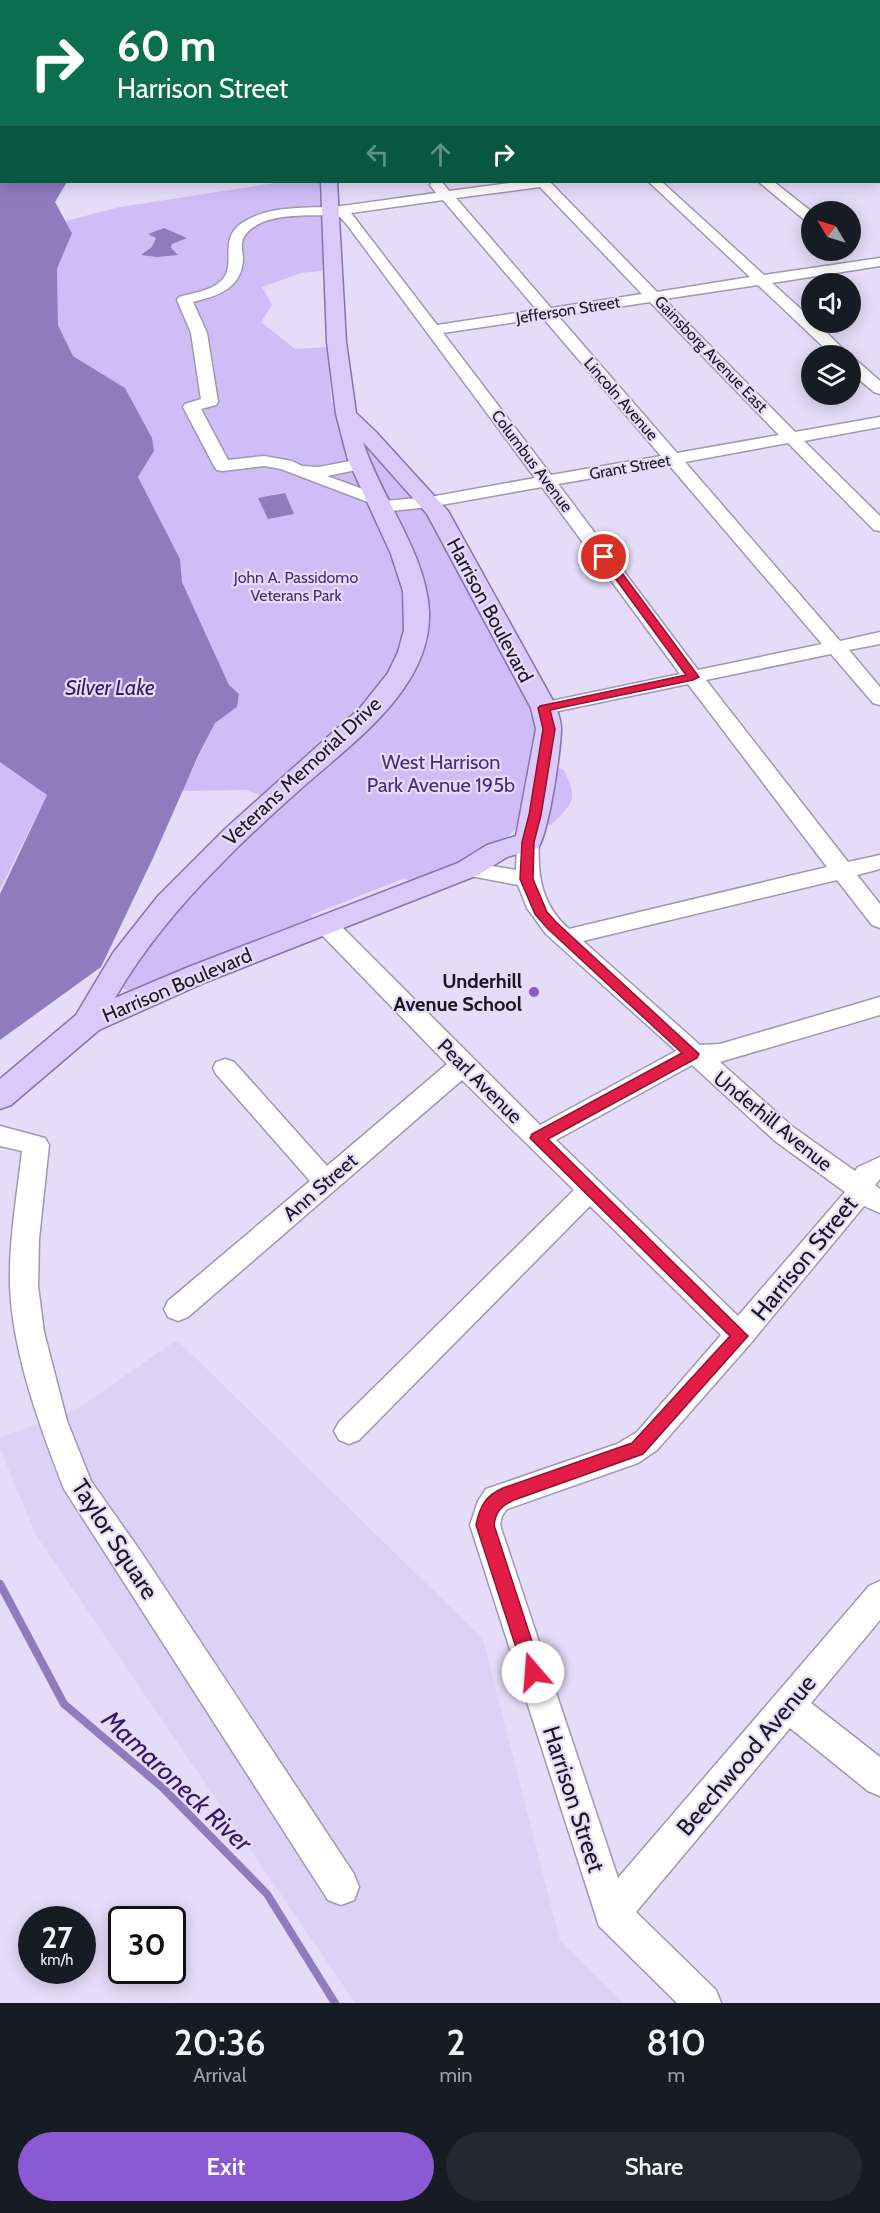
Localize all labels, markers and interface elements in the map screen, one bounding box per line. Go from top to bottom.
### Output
text: 60 m [117,20,216,72]
icon: right [18,24,96,102]
text: Harrison Street [117,72,288,105]
icon: left [361,138,394,171]
icon: ahead [424,138,457,171]
icon: right [487,138,520,171]
north arrow [801,201,861,261]
map controls [801,201,861,405]
button: sound [801,273,861,333]
street label: Jefferson Street [514,292,622,328]
street label: Gainsborg Avenue East [651,292,772,417]
button: layers [801,345,861,405]
street label: Lincoln Avenue [580,354,662,444]
street label: Columbus Avenue [487,406,577,516]
street label: Grant Street [588,450,673,483]
pin [578,531,629,582]
street label: Harrison Boulevard [442,534,538,686]
icon: arrive [587,540,620,573]
park label: John A. Passidomo Veterans Park [233,568,358,605]
water label: Silver Lake [65,675,155,700]
street label: Veterans Memorial Drive [218,692,386,850]
park label: West Harrison Park Avenue 195b [367,750,515,797]
street label: Harrison Boulevard [99,943,255,1027]
place label: Underhill Avenue School [394,969,522,1016]
marker: Underhill Avenue School [527,985,541,999]
street label: Pearl Avenue [433,1034,527,1128]
street label: Underhill Avenue [709,1066,837,1176]
street label: Ann Street [278,1148,362,1226]
street label: Harrison Street [745,1190,863,1326]
street label: Taylor Square [65,1474,165,1604]
position arrow [501,1640,565,1704]
street label: Beechwood Avenue [670,1669,822,1841]
water label: Mamaroneck River [95,1703,259,1859]
street label: Harrison Street [537,1722,611,1876]
speed limit sign: 30 [108,1906,186,1984]
text: 27 [41,1919,73,1956]
text: km/h [41,1951,73,1969]
text: 20:36 [174,2020,266,2064]
text: 2 [447,2020,465,2064]
text: 810 [646,2020,706,2064]
text: Arrival [193,2063,246,2087]
text: min [440,2063,472,2087]
text: m [667,2063,685,2087]
button: Exit [18,2132,434,2201]
button: Share [446,2132,862,2201]

